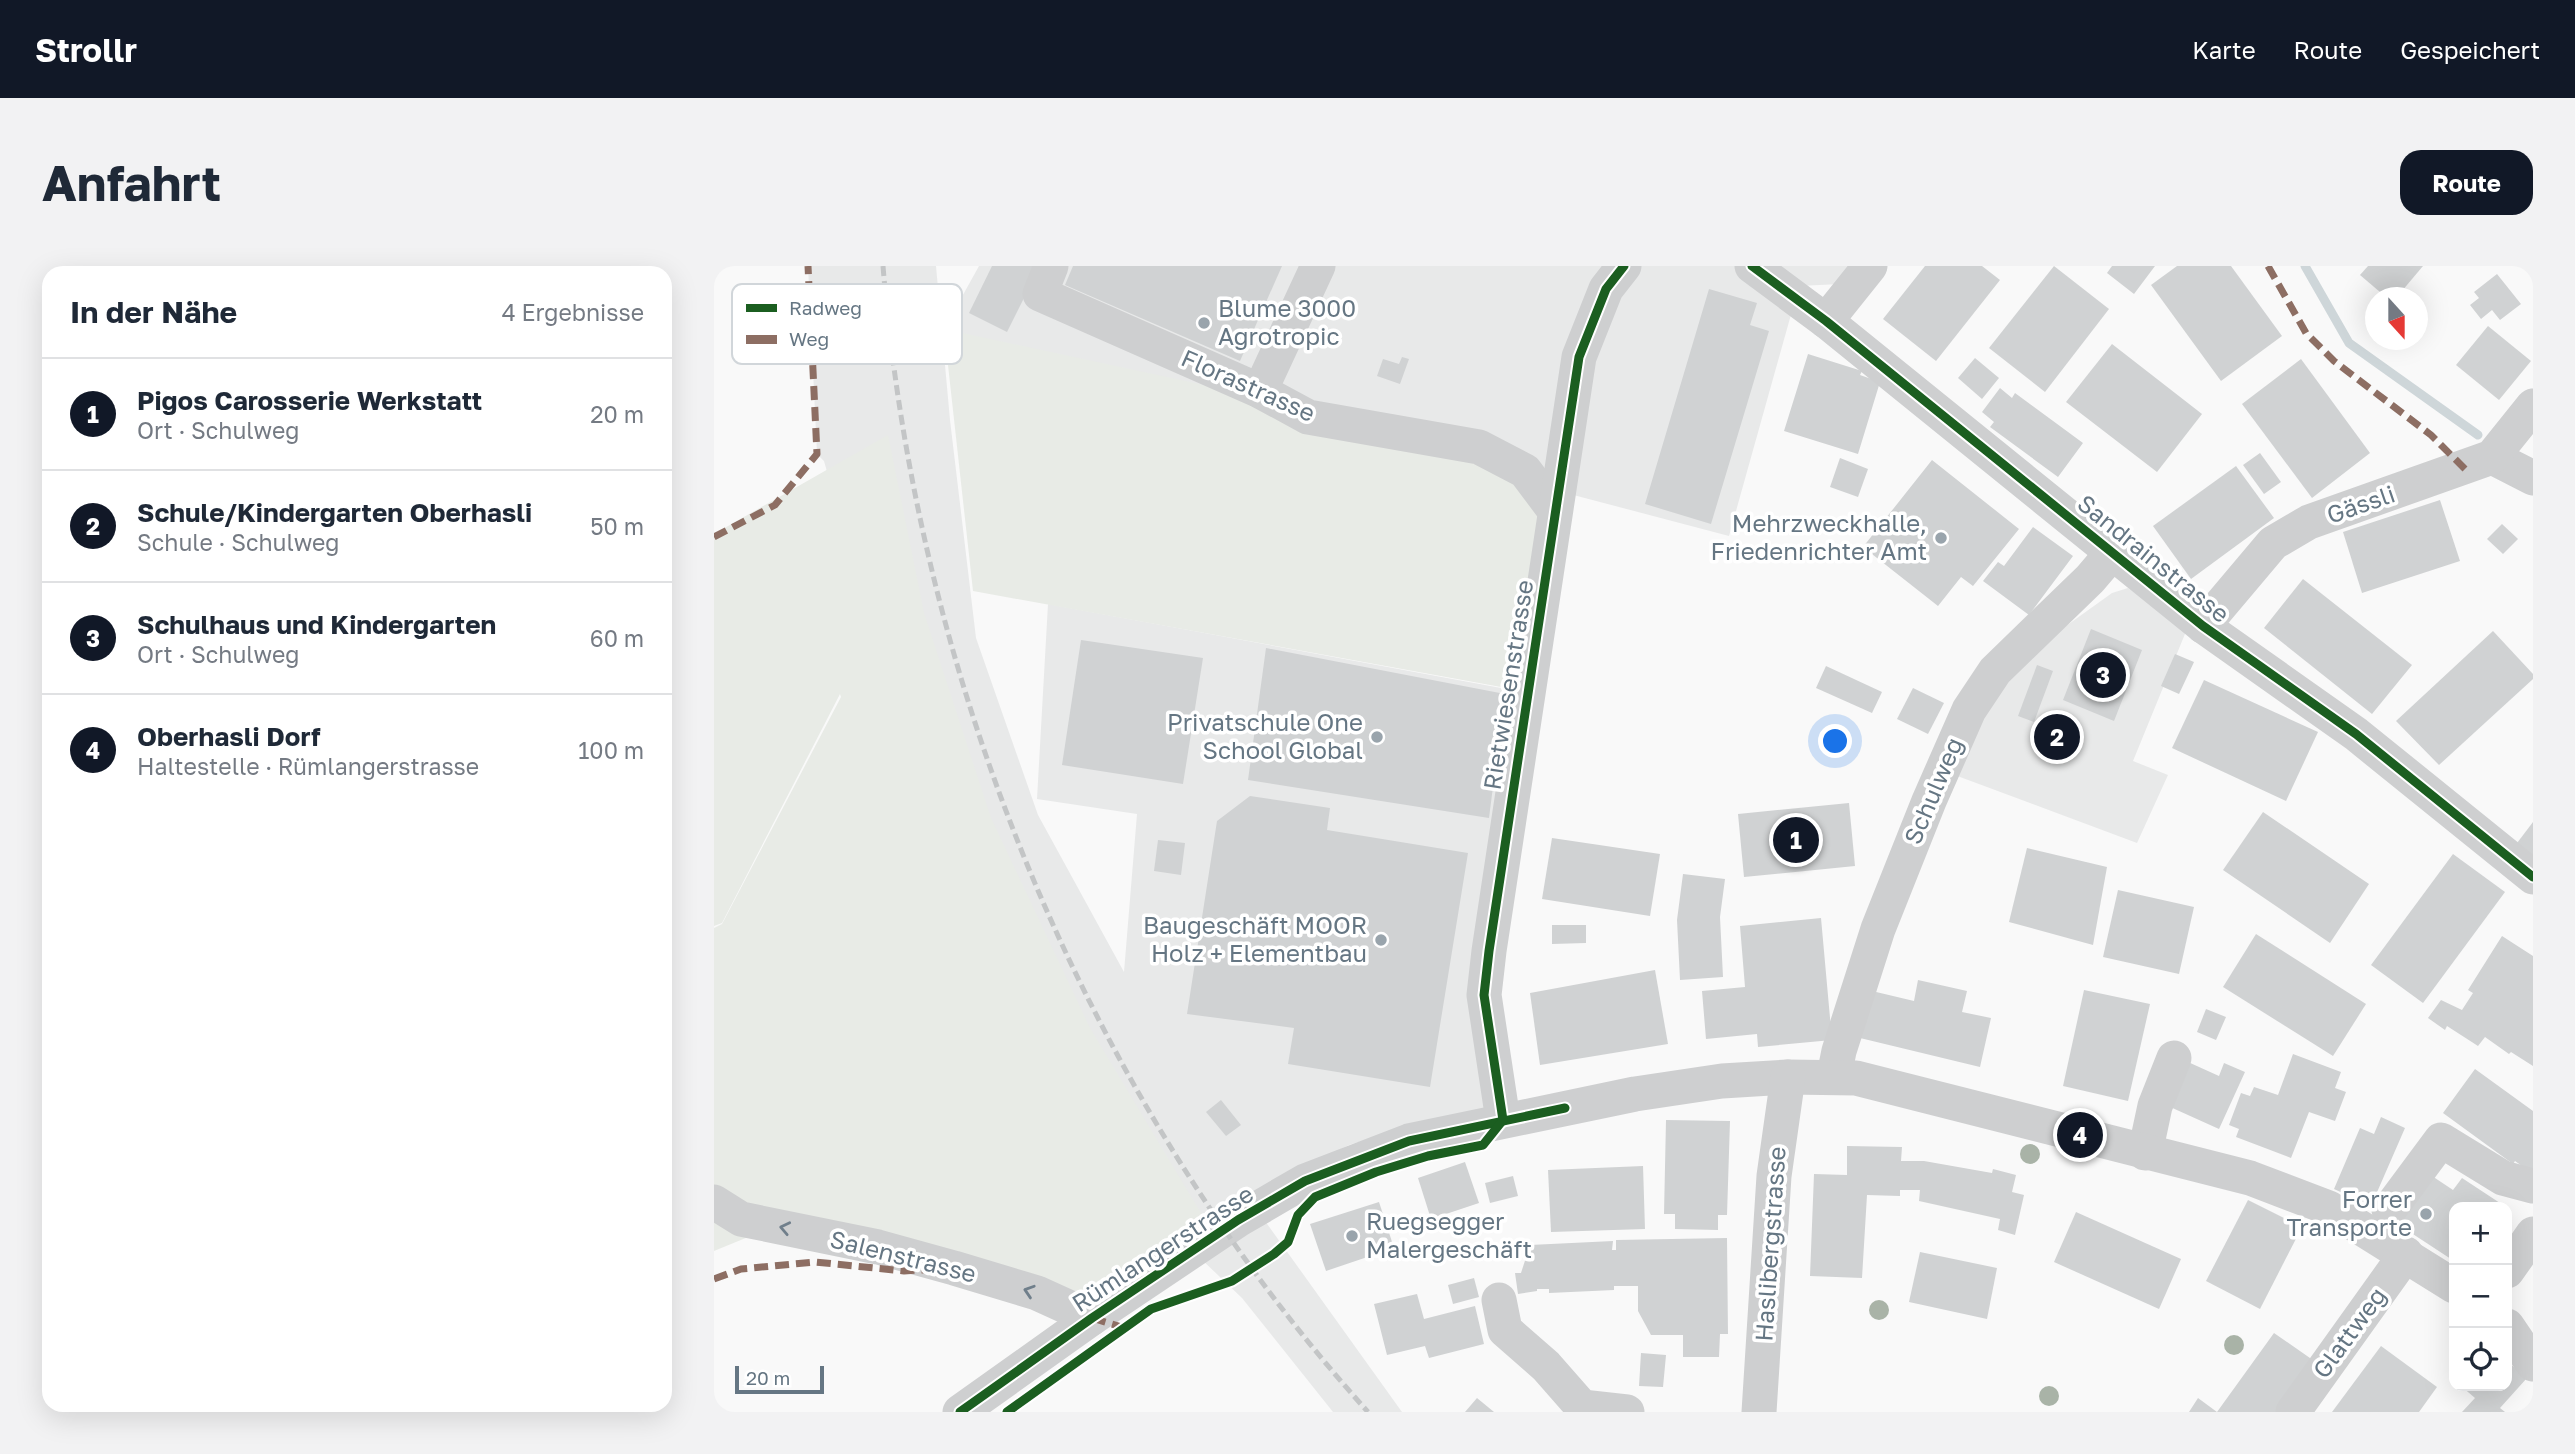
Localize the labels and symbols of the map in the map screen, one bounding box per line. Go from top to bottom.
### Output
legend [732,284,962,364]
north arrow [2365,287,2428,350]
place label: Blume 3000 Agrotropic [1218,293,1356,350]
text: Radweg [789,296,862,319]
marker: Blume 3000 Agrotropic [1196,315,1212,331]
text: Weg [789,327,829,350]
street label: Florastrasse [1177,342,1320,427]
street label: Gässli [2323,478,2398,529]
street label: Sandrainstrasse [2072,488,2236,628]
place label: Mehrzweckhalle, Friedenrichter Amt [1711,508,1927,565]
marker: Mehrzweckhalle, Friedenrichter Amt [1933,530,1949,546]
street label: Rietwiesenstrasse [1477,578,1538,792]
pin: 3 [2080,649,2126,701]
place label: Privatschule One School Global [1167,707,1363,764]
pin: 2 [2034,711,2080,763]
your location [1818,724,1852,758]
marker: Privatschule One School Global [1369,729,1385,745]
street label: Schulweg [1897,733,1968,848]
pin: 1 [1773,814,1819,866]
place label: Baugeschäft MOOR Holz + Elementbau [1143,910,1367,967]
marker: Baugeschäft MOOR Holz + Elementbau [1373,932,1389,948]
pin: 4 [2057,1109,2103,1161]
street label: Haslibergstrasse [1748,1145,1791,1342]
street label: Rümlangerstrasse [1066,1178,1258,1317]
place label: Forrer Transporte [2287,1184,2412,1241]
place label: Ruegsegger Malergeschäft [1366,1206,1532,1263]
marker: Forrer Transporte [2418,1206,2434,1222]
one-way arrow [779,1222,791,1237]
street label: Salenstrasse [827,1223,979,1288]
marker: Ruegsegger Malergeschäft [1344,1228,1360,1244]
street label: Glattweg [2306,1281,2391,1383]
one-way arrow [1023,1284,1035,1299]
scale bar [735,1363,824,1395]

